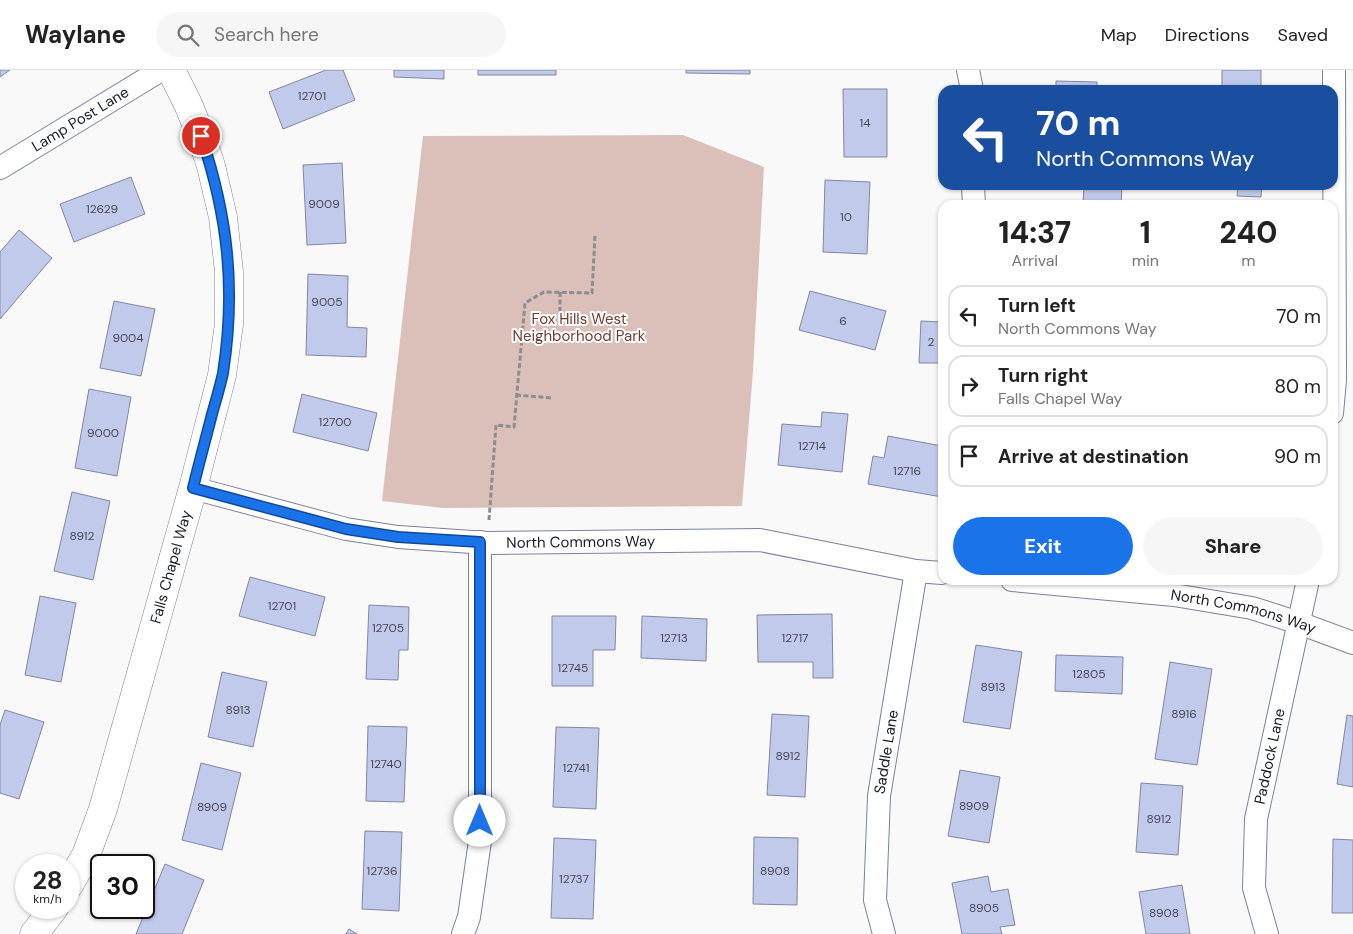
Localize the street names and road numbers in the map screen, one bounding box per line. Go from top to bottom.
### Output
street label: Lamp Post Lane [28,82,133,156]
street label: Falls Chapel Way [145,507,196,626]
street label: North Commons Way [506,531,656,553]
street label: North Commons Way [1169,585,1319,639]
street label: Paddock Lane [1249,706,1290,806]
street label: Saddle Lane [870,708,903,795]

